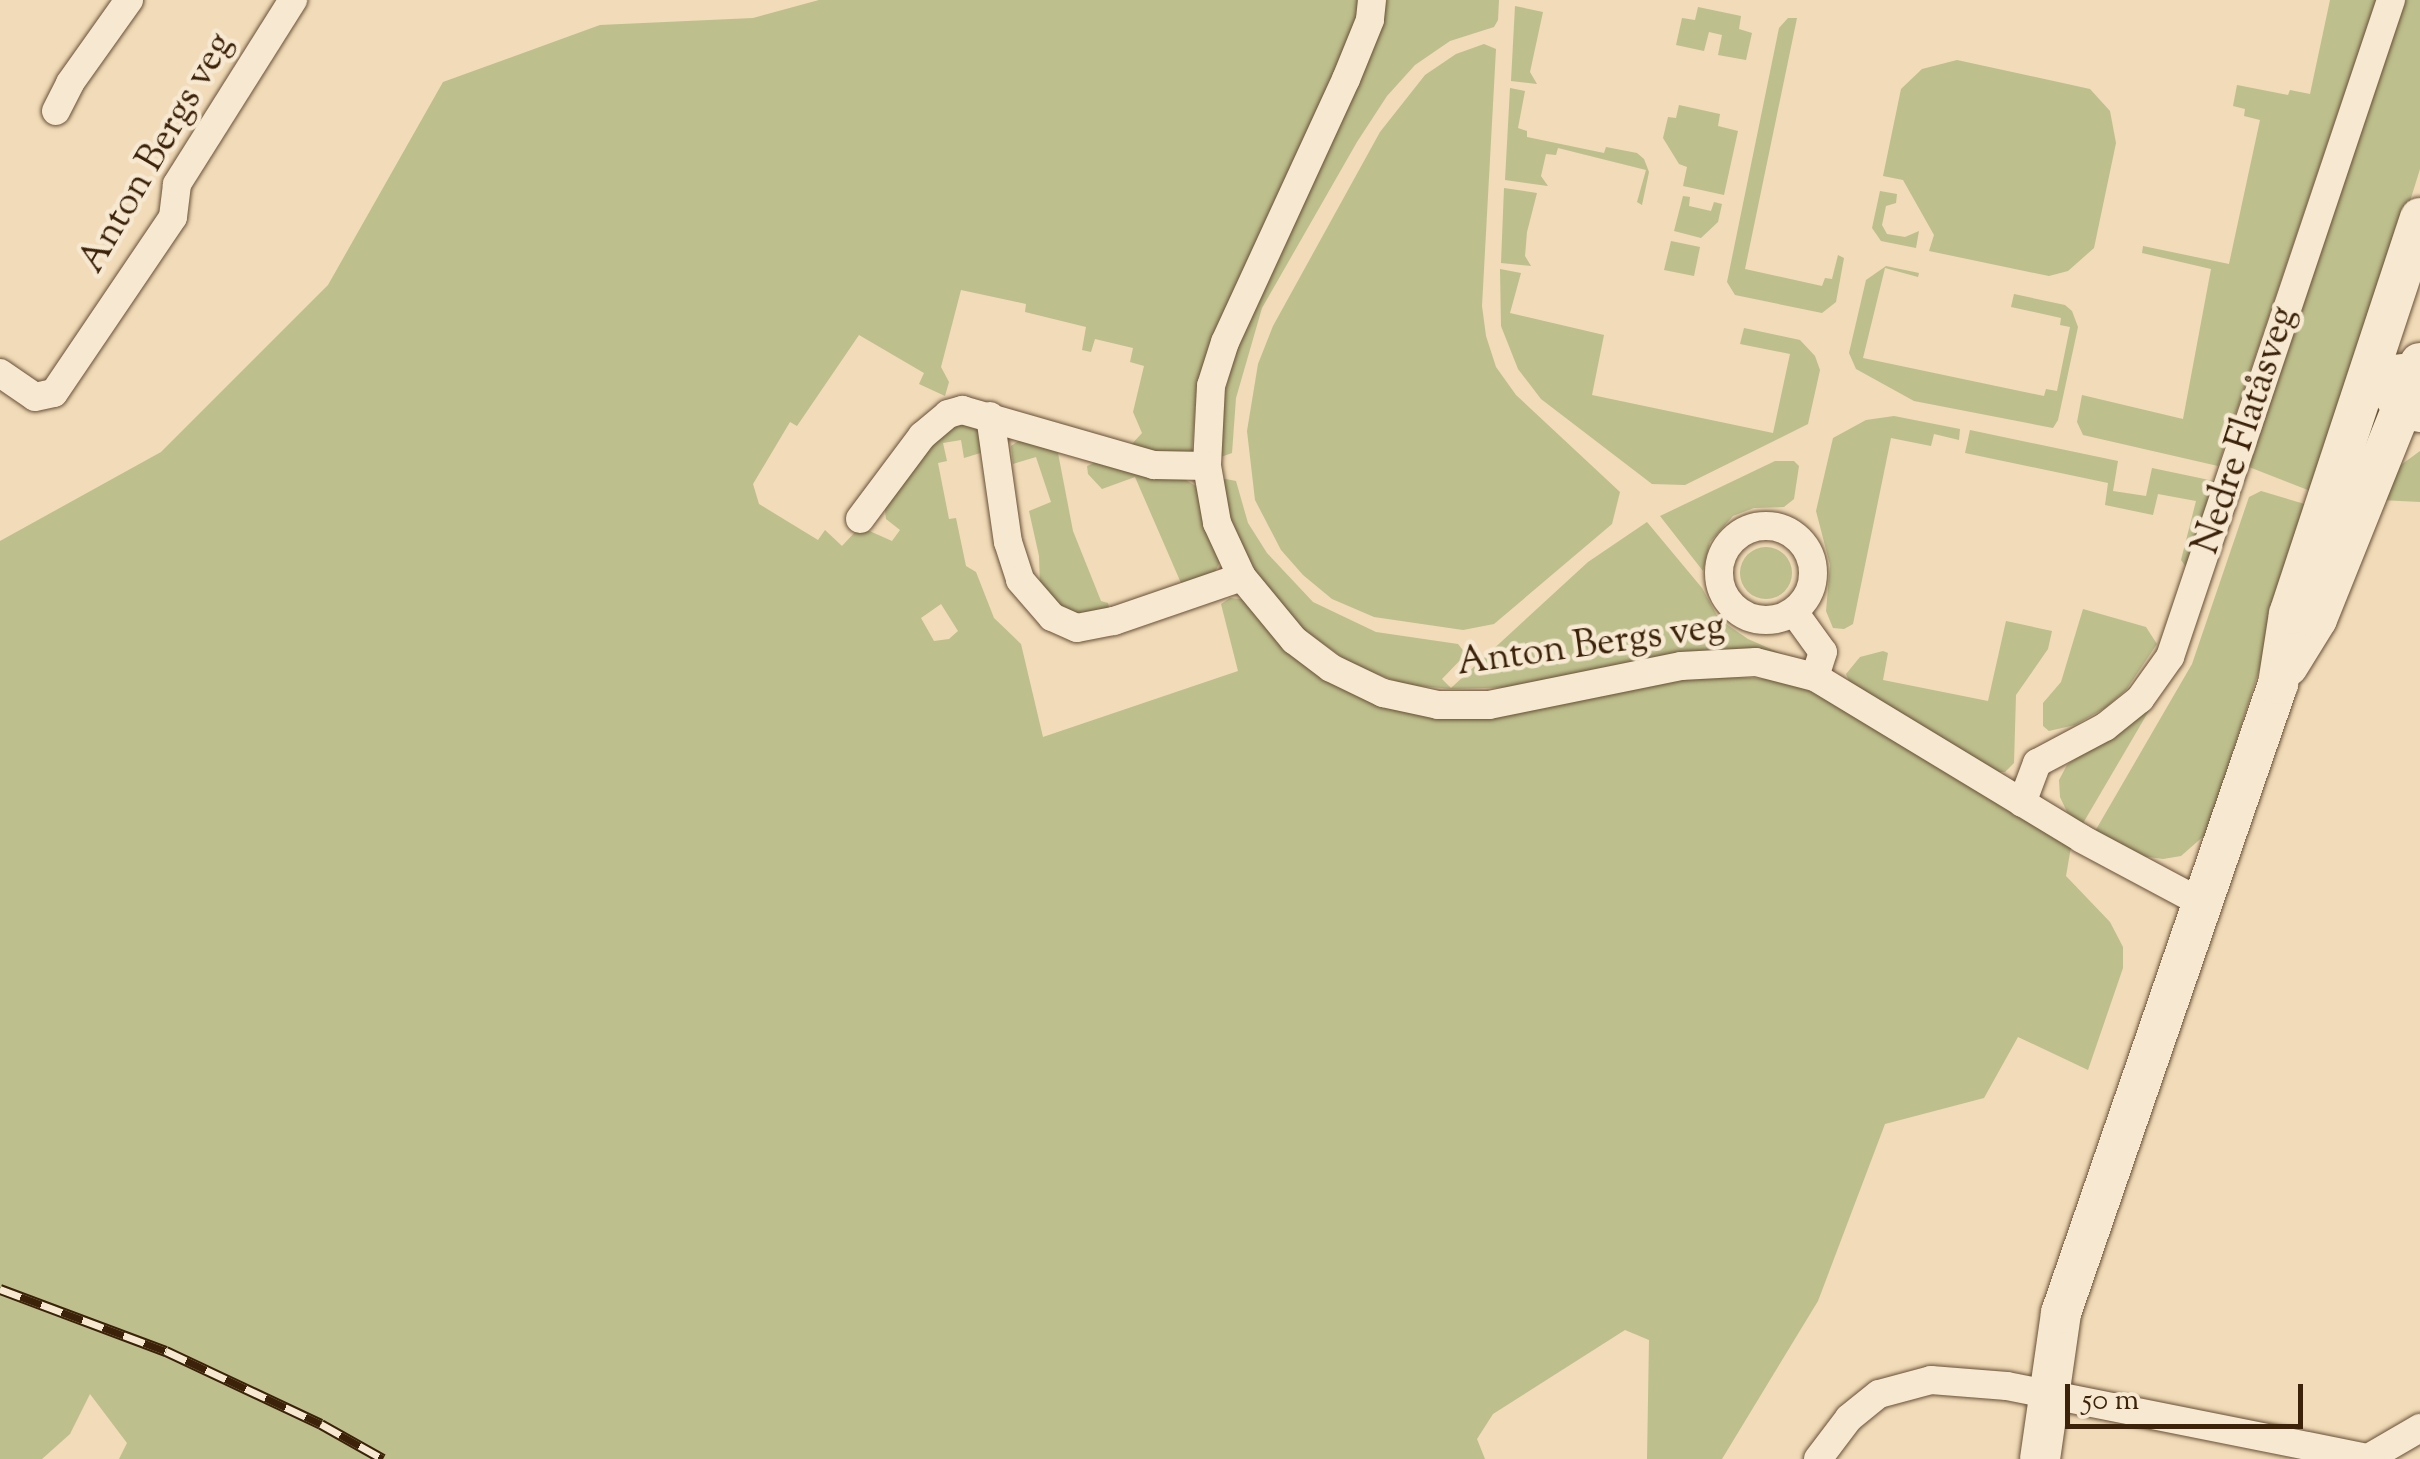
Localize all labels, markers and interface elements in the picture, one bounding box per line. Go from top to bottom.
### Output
street label: Anton Bergs veg [71,26,245,282]
street label: Nedre Flatåsveg [2185,301,2309,561]
street label: Anton Bergs veg [1454,606,1728,688]
scale bar [2070,1364,2308,1426]
text: 50 m [2082,1380,2139,1423]

